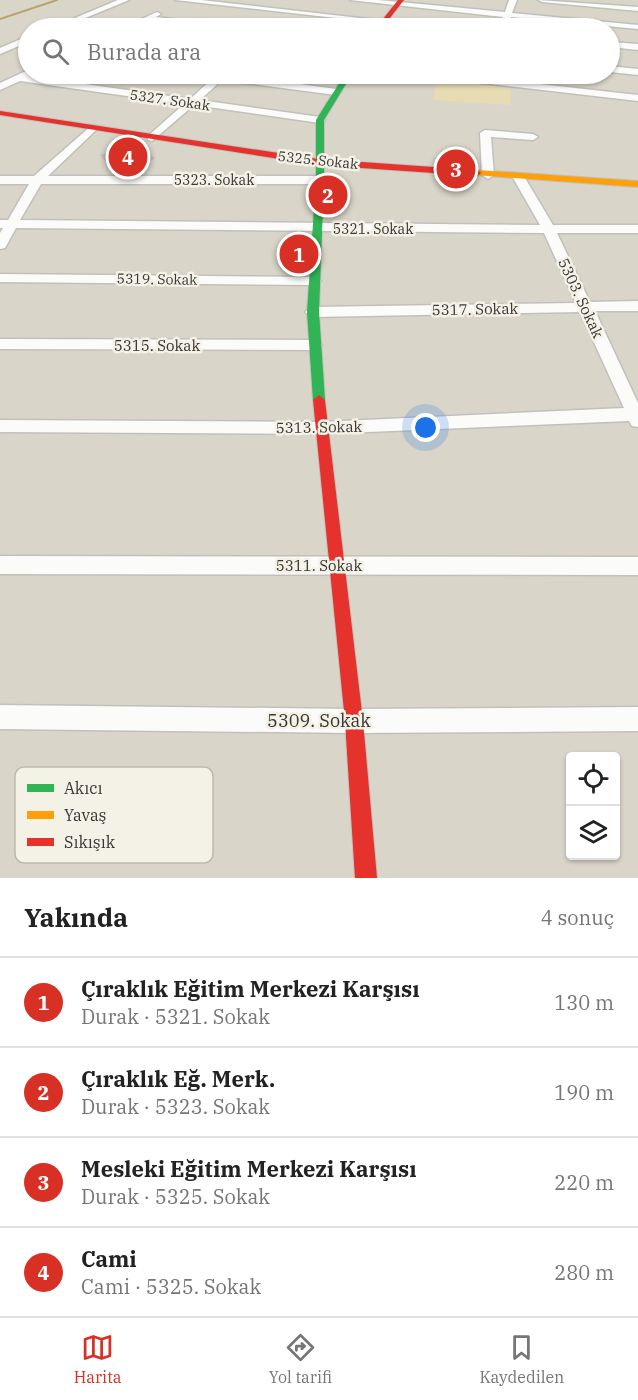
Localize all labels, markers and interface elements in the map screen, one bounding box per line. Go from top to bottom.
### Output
search box [18,18,620,84]
icon: search [39,35,72,68]
text: Burada ara [87,37,201,66]
street label: 5327. Sokak [129,85,212,115]
pin: 4 [108,134,148,180]
pin: 3 [436,146,476,192]
street label: 5325. Sokak [277,147,360,173]
street label: 5323. Sokak [174,171,255,189]
pin: 2 [308,172,348,218]
street label: 5321. Sokak [333,220,414,238]
pin: 1 [280,232,318,276]
street label: 5303. Sokak [554,255,608,341]
street label: 5319. Sokak [116,269,198,289]
street label: 5317. Sokak [432,299,519,319]
street label: 5315. Sokak [114,336,200,355]
your location [411,413,440,442]
street label: 5313. Sokak [276,417,363,437]
street label: 5311. Sokak [276,556,362,575]
street label: 5309. Sokak [267,709,371,732]
map controls [566,752,620,860]
button: locate [566,752,620,806]
legend [15,767,213,863]
text: Akıcı [64,778,103,798]
text: Yavaş [64,805,106,825]
button: layers [566,806,620,860]
text: Sıkışık [64,832,116,852]
text: Yakında [24,900,128,934]
text: 4 sonuç [541,904,614,931]
text: Çıraklık Eğitim Merkezi Karşısı [81,974,420,1003]
text: 1 [38,989,50,1016]
text: 130 m [554,989,614,1016]
text: Durak · 5321. Sokak [81,1003,270,1030]
text: Çıraklık Eğ. Merk. [81,1064,275,1093]
text: 2 [38,1079,50,1106]
text: 190 m [554,1079,614,1106]
text: Durak · 5323. Sokak [81,1093,270,1120]
text: Mesleki Eğitim Merkezi Karşısı [81,1154,417,1183]
text: 3 [38,1169,50,1196]
text: 220 m [554,1169,614,1196]
text: Durak · 5325. Sokak [81,1183,270,1210]
text: Cami [81,1244,137,1273]
text: 4 [38,1259,50,1286]
text: 280 m [554,1259,614,1286]
text: Cami · 5325. Sokak [81,1273,261,1300]
tab: Harita [74,1331,122,1387]
tab: Yol tarifi [269,1331,332,1387]
tab: Kaydedilen [479,1331,564,1387]

